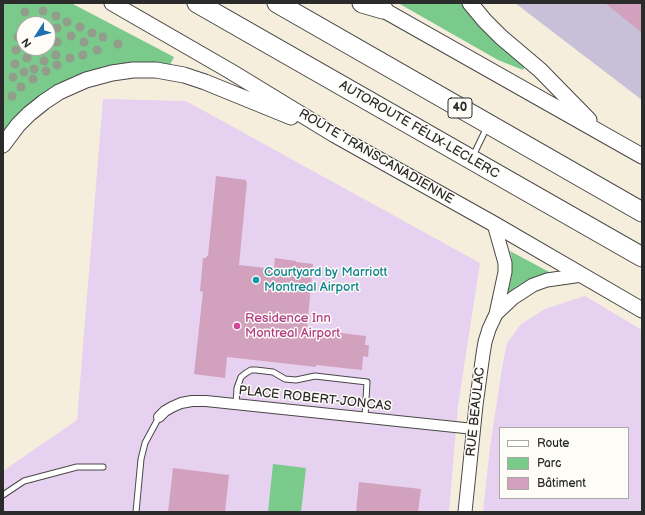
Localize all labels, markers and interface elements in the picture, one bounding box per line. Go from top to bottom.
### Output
north arrow [16,16,56,56]
text: N [19,36,34,50]
street label: AUTOROUTE FÉLIX-LECLERC [336,78,502,182]
road number: 40 [448,98,472,118]
street label: ROUTE TRANSCANADIENNE [296,106,456,208]
place label: Courtyard by Marriott Montreal Airport [264,265,388,296]
marker: Courtyard by Marriott Montreal Airport [251,275,261,285]
place label: Residence Inn Montreal Airport [245,311,340,342]
marker: Residence Inn Montreal Airport [232,321,242,331]
street label: RUE BEAULAC [464,367,488,457]
street label: PLACE ROBERT-JONCAS [238,383,392,415]
legend [499,427,629,499]
text: Route [537,436,569,451]
text: Parc [537,456,561,471]
text: Bâtiment [537,476,586,491]

